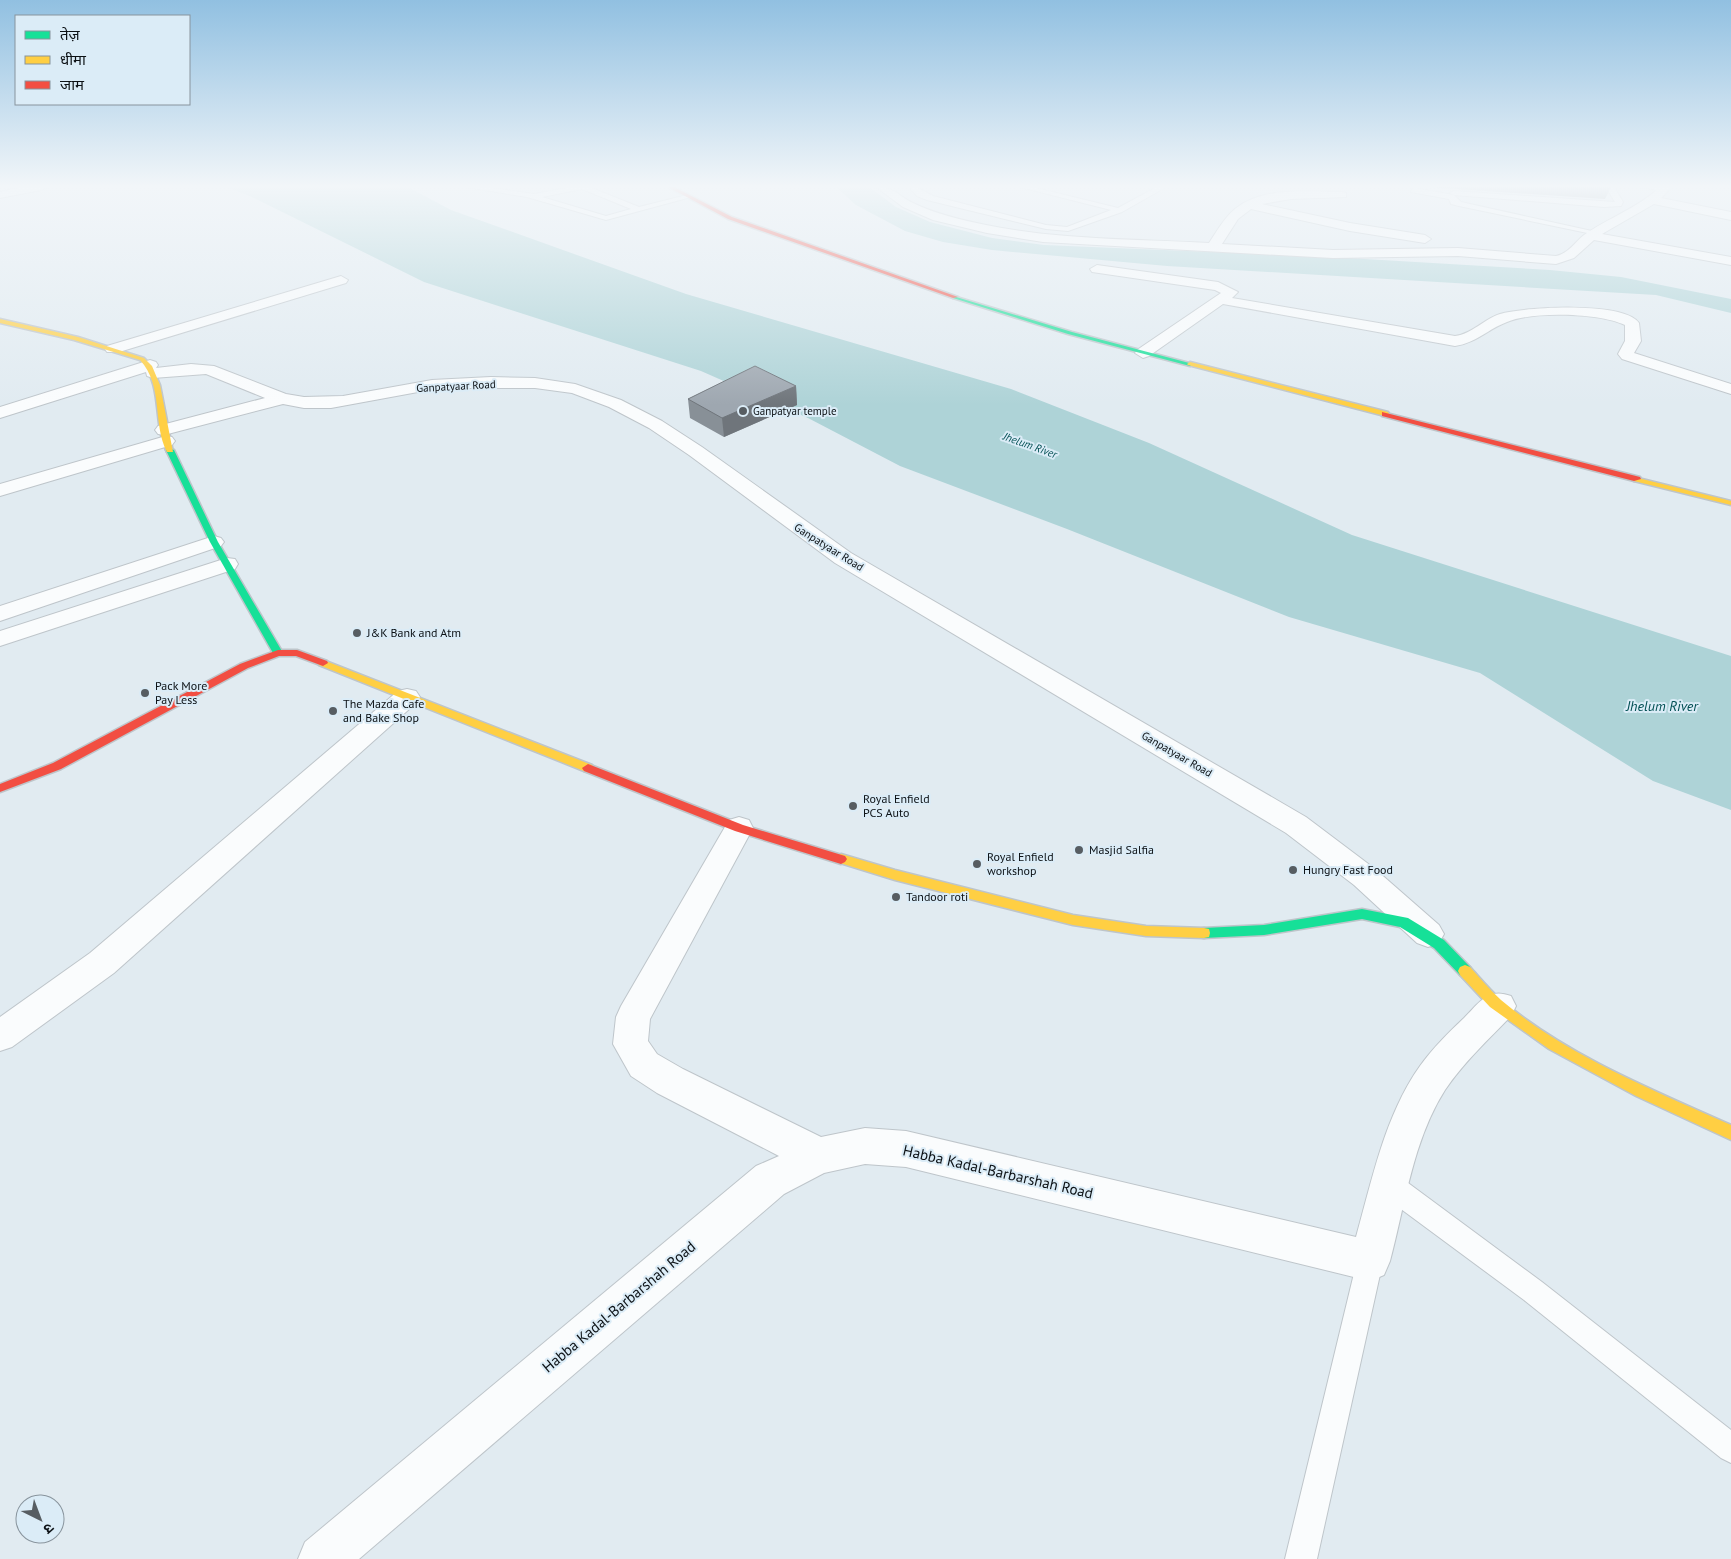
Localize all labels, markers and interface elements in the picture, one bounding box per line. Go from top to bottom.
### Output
legend [15,15,190,105]
text: तेज़ [60,25,81,44]
text: धीमा [60,50,87,69]
text: जाम [60,75,85,94]
street label: Ganpatyaar Road [416,377,496,395]
place label: Ganpatyar temple [753,404,837,418]
marker: Ganpatyar temple [737,405,749,417]
water label: Jhelum River [1000,428,1060,462]
street label: Ganpatyaar Road [792,520,866,574]
place label: J&K Bank and Atm [366,625,461,640]
marker: J&K Bank and Atm [351,627,363,639]
place label: Pack More Pay Less [155,678,207,707]
marker: Pack More Pay Less [139,687,151,699]
place label: The Mazda Cafe and Bake Shop [343,696,424,725]
water label: Jhelum River [1625,697,1699,715]
marker: The Mazda Cafe and Bake Shop [327,705,339,717]
street label: Ganpatyaar Road [1139,728,1215,780]
place label: Royal Enfield PCS Auto [863,791,930,820]
marker: Royal Enfield PCS Auto [847,800,859,812]
place label: Masjid Salfia [1089,842,1154,857]
marker: Masjid Salfia [1073,844,1085,856]
place label: Royal Enfield workshop [987,849,1054,878]
marker: Royal Enfield workshop [971,858,983,870]
place label: Hungry Fast Food [1303,862,1393,877]
marker: Hungry Fast Food [1287,864,1299,876]
place label: Tandoor roti [906,889,968,904]
marker: Tandoor roti [890,891,902,903]
street label: Habba Kadal-Barbarshah Road [901,1140,1095,1203]
street label: Habba Kadal-Barbarshah Road [538,1237,699,1376]
north arrow [15,1494,65,1544]
text: उ [39,1519,58,1539]

